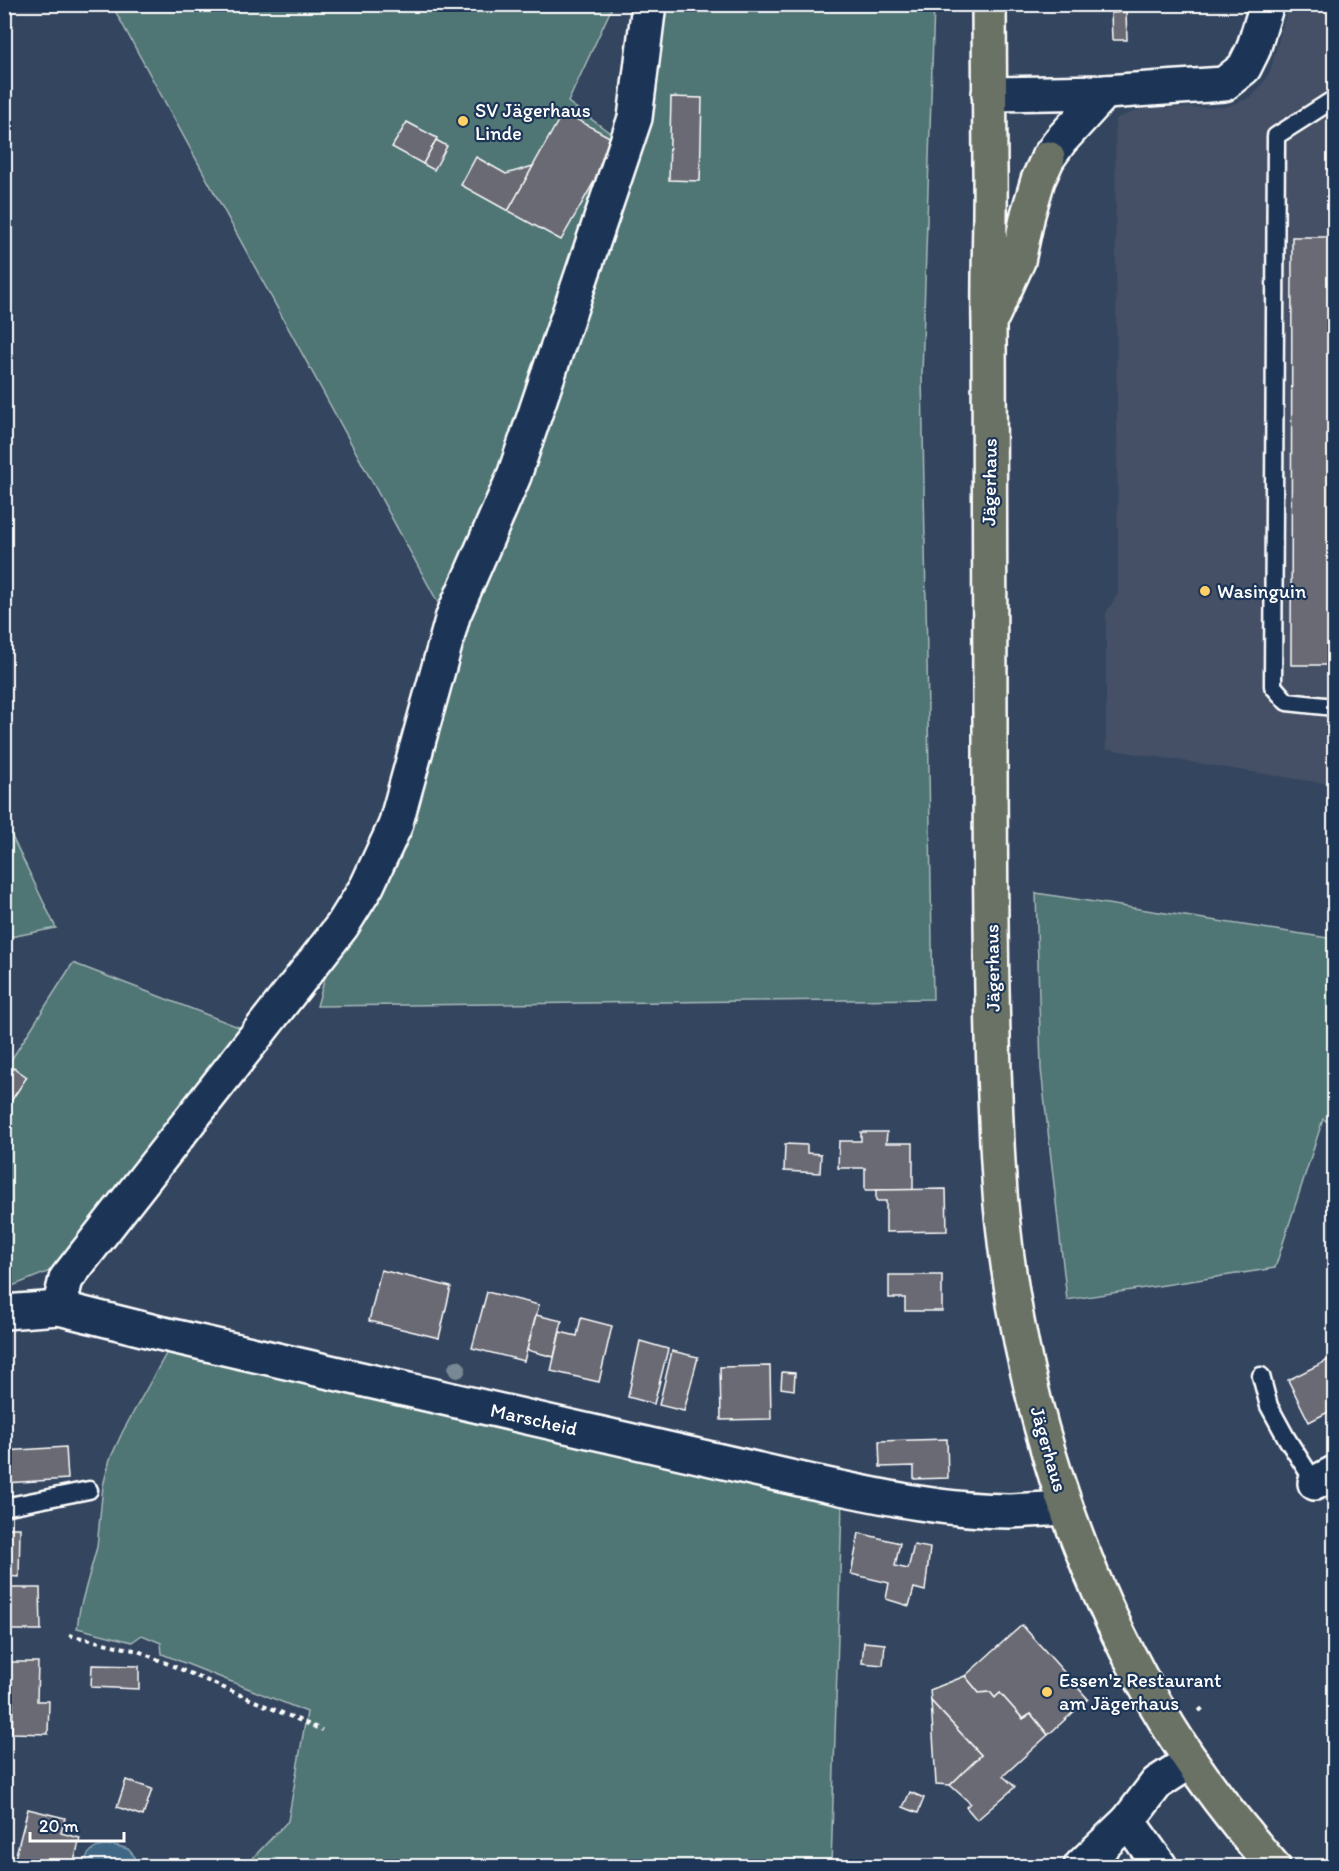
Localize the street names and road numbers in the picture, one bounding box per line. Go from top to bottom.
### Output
street label: Jägerhaus [976,438,1002,526]
street label: Jägerhaus [979,924,1005,1012]
street label: Marscheid [488,1397,580,1441]
street label: Jägerhaus [1025,1404,1073,1495]

